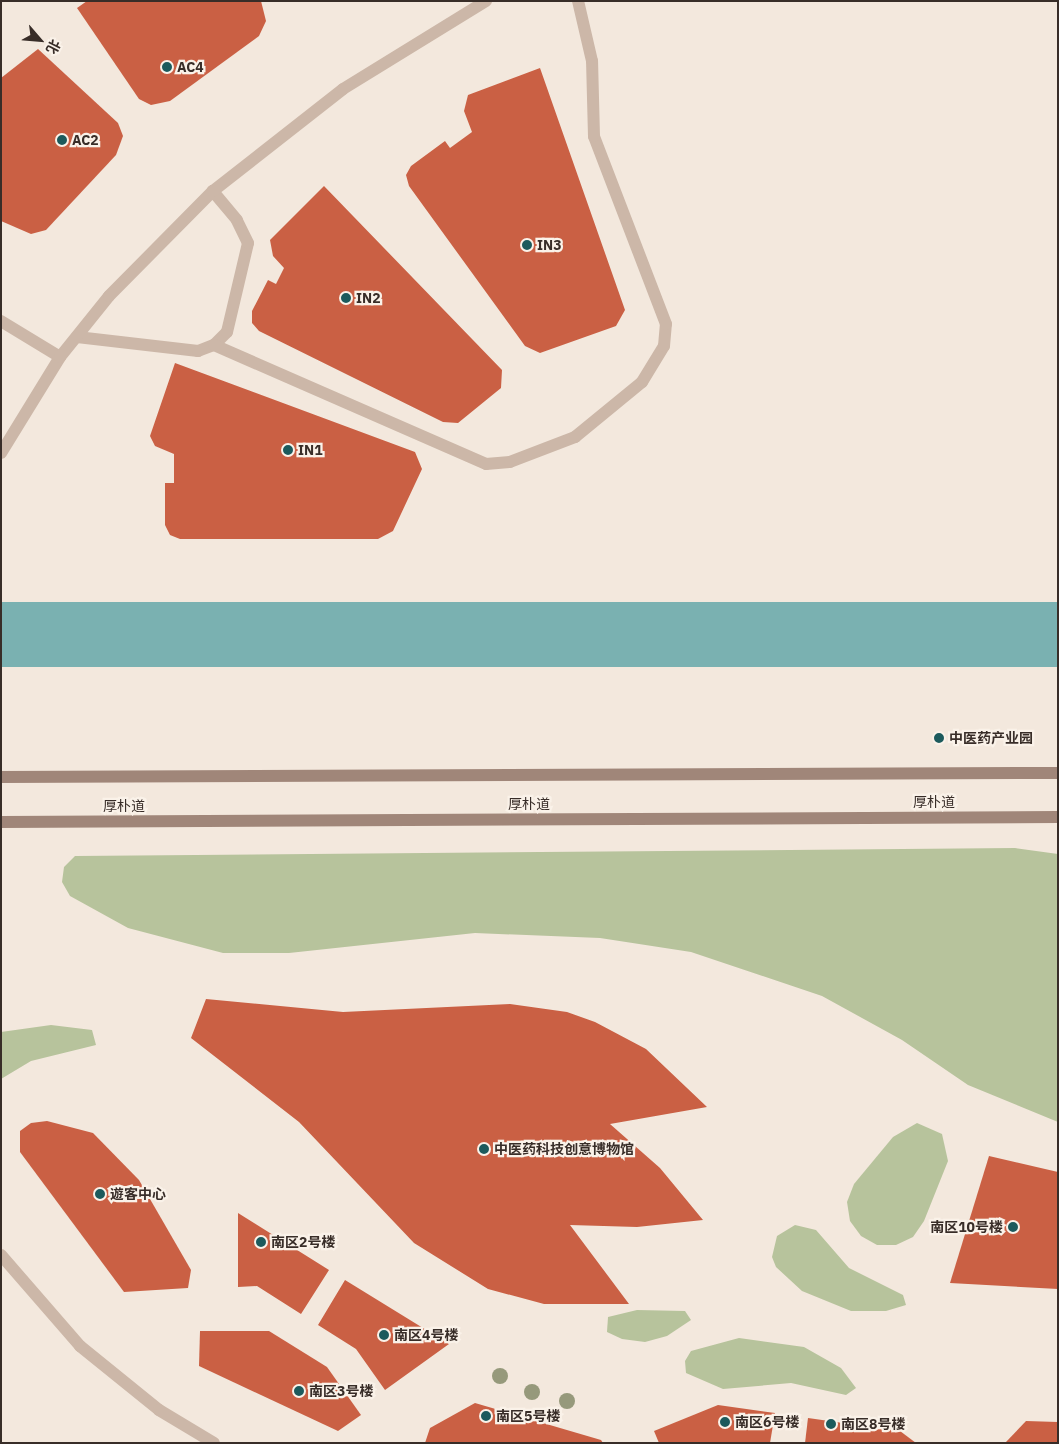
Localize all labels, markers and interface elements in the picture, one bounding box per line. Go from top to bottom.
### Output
north arrow [15,15,65,65]
text: 北 [42,36,65,57]
place label: AC4 [177,59,204,75]
marker: AC4 [161,61,173,73]
place label: AC2 [72,132,99,148]
marker: AC2 [56,134,68,146]
place label: IN3 [537,237,562,253]
marker: IN3 [521,239,533,251]
place label: IN2 [356,290,381,306]
marker: IN2 [340,292,352,304]
place label: IN1 [298,442,323,458]
marker: IN1 [282,444,294,456]
place label: 中医药产业园 [949,730,1033,746]
marker: 中医药产业园 [933,732,945,744]
street label: 厚朴道 [913,794,955,810]
street label: 厚朴道 [508,796,550,812]
street label: 厚朴道 [103,798,145,814]
place label: 中医药科技创意博物馆 [494,1141,634,1157]
marker: 中医药科技创意博物馆 [478,1143,490,1155]
place label: 遊客中心 [110,1186,166,1202]
marker: 遊客中心 [94,1188,106,1200]
place label: 南区10号楼 [930,1219,1003,1235]
marker: 南区10号楼 [1007,1221,1019,1233]
place label: 南区2号楼 [271,1234,335,1250]
marker: 南区2号楼 [255,1236,267,1248]
place label: 南区4号楼 [394,1327,458,1343]
marker: 南区4号楼 [378,1329,390,1341]
place label: 南区3号楼 [309,1383,373,1399]
marker: 南区3号楼 [293,1385,305,1397]
place label: 南区5号楼 [496,1408,560,1424]
marker: 南区5号楼 [480,1410,492,1422]
place label: 南区6号楼 [735,1414,799,1430]
marker: 南区6号楼 [719,1416,731,1428]
place label: 南区8号楼 [841,1416,905,1432]
marker: 南区8号楼 [825,1418,837,1430]

